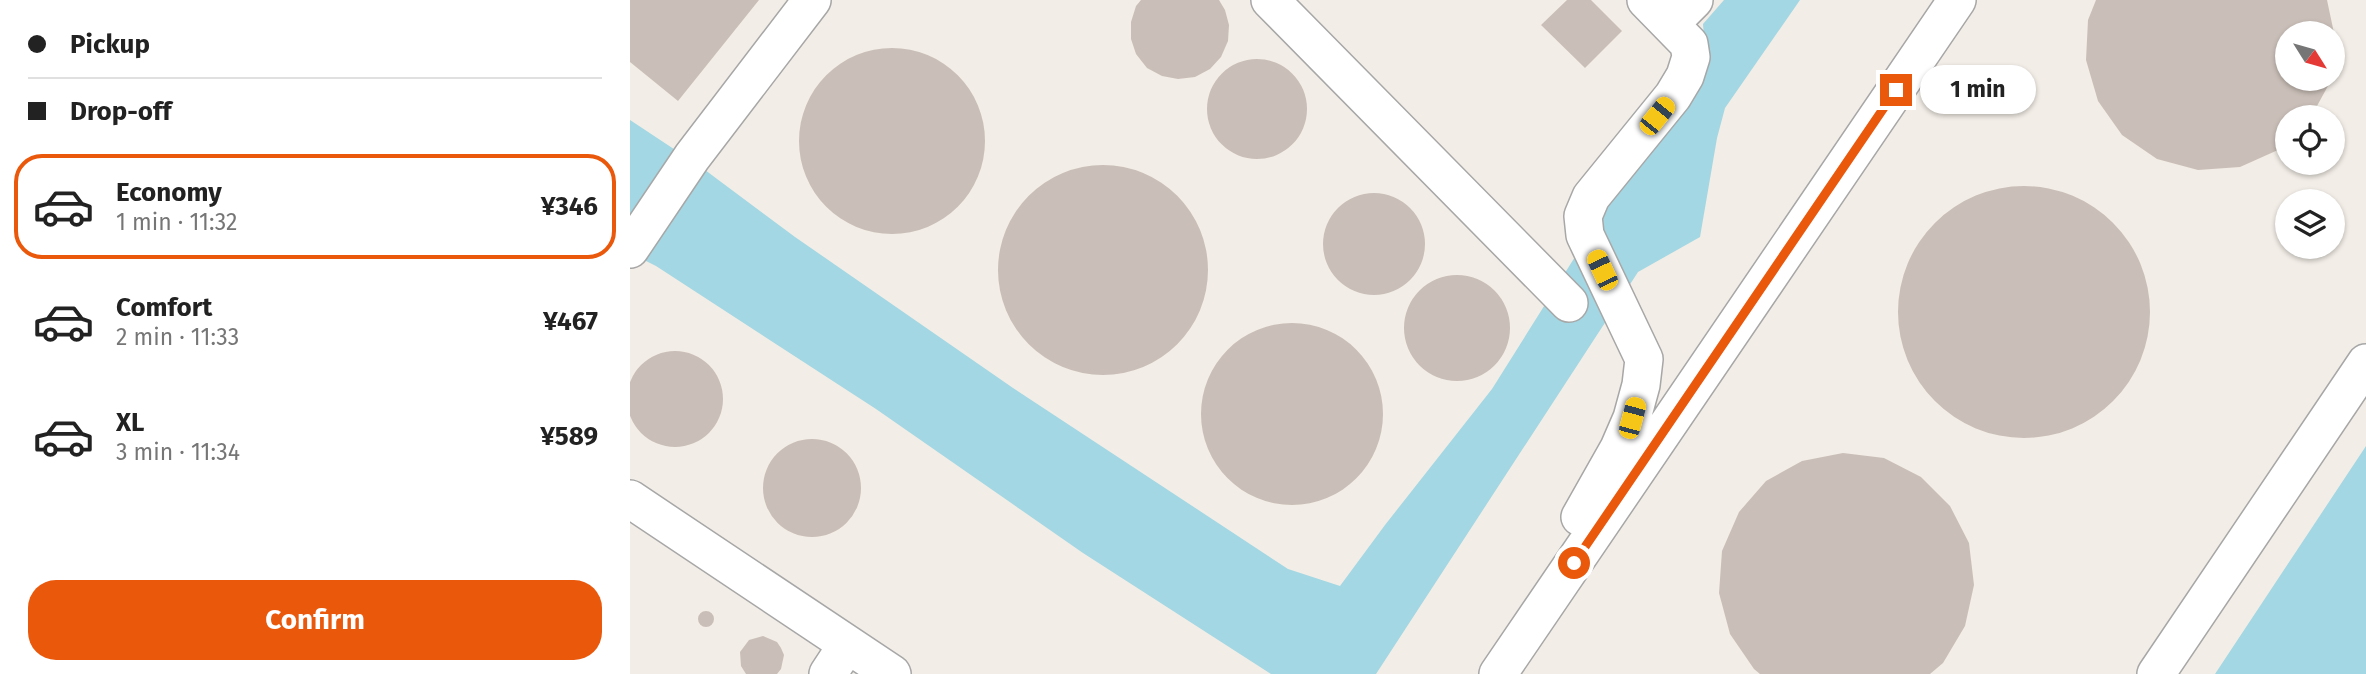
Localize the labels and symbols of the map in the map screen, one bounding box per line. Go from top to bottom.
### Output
north arrow [2275,21,2345,91]
callout: 1 min [1920,66,2036,114]
route end [1880,74,1912,106]
car [1636,93,1679,139]
car [1584,247,1621,293]
car [1617,395,1648,441]
route start [1558,547,1590,579]

